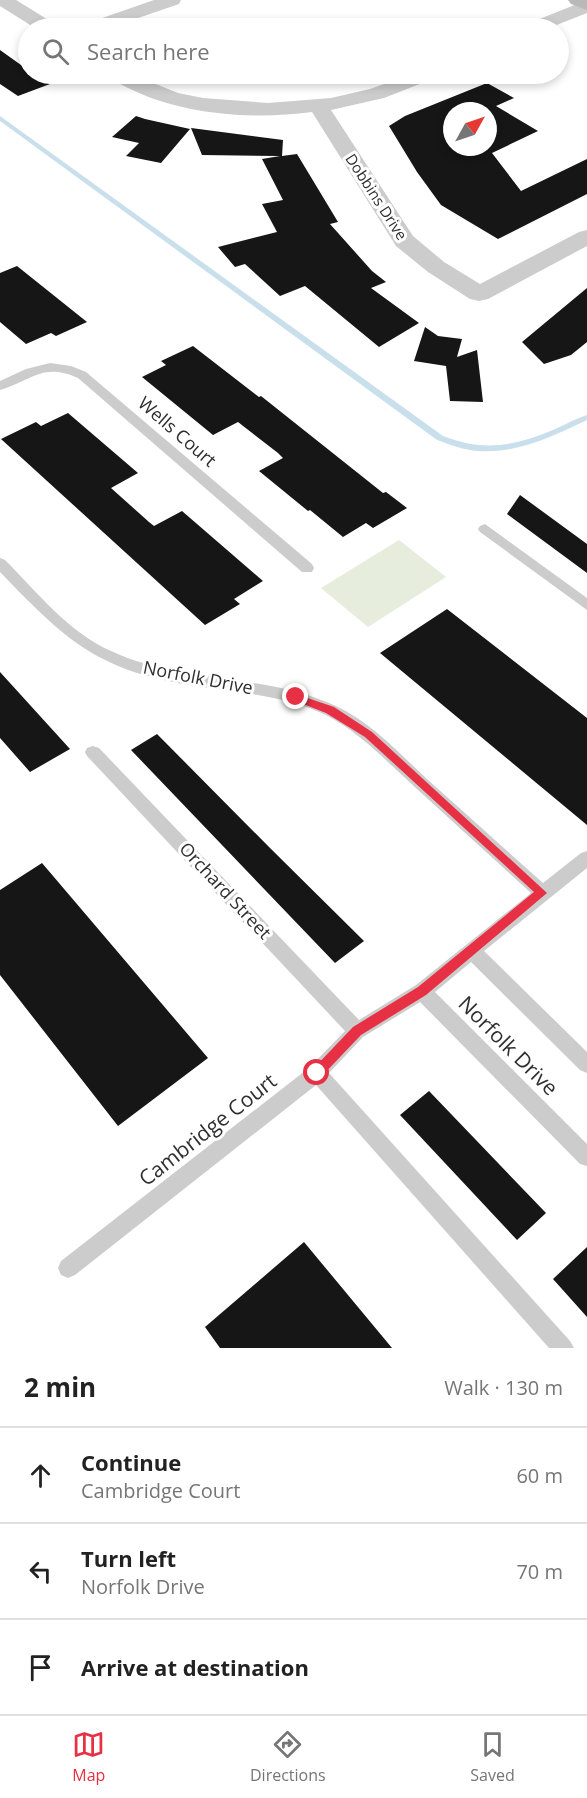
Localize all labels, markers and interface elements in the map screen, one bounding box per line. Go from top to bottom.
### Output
search box [18,18,569,84]
icon: search [39,35,72,68]
text: Search here [87,36,210,66]
north arrow [443,102,497,156]
street label: Dobbins Drive [341,149,412,243]
street label: Wells Court [134,391,222,472]
street label: Norfolk Drive [141,655,255,699]
route end [282,683,308,709]
street label: Orchard Street [175,837,277,944]
street label: Norfolk Drive [453,989,565,1101]
route start [303,1059,329,1085]
street label: Cambridge Court [133,1067,282,1192]
text: 2 min [24,1369,96,1405]
text: Walk · 130 m [444,1374,563,1401]
text: Continue [81,1447,181,1477]
icon: ahead [24,1459,57,1492]
text: 60 m [516,1462,563,1489]
text: Cambridge Court [81,1477,240,1504]
text: Turn left [81,1543,176,1573]
icon: left [24,1555,57,1588]
text: 70 m [516,1558,563,1585]
text: Norfolk Drive [81,1573,205,1600]
icon: arrive [24,1651,57,1684]
text: Arrive at destination [81,1652,309,1682]
tab: Map [72,1728,105,1786]
tab: Directions [250,1728,326,1786]
tab: Saved [470,1728,515,1786]

